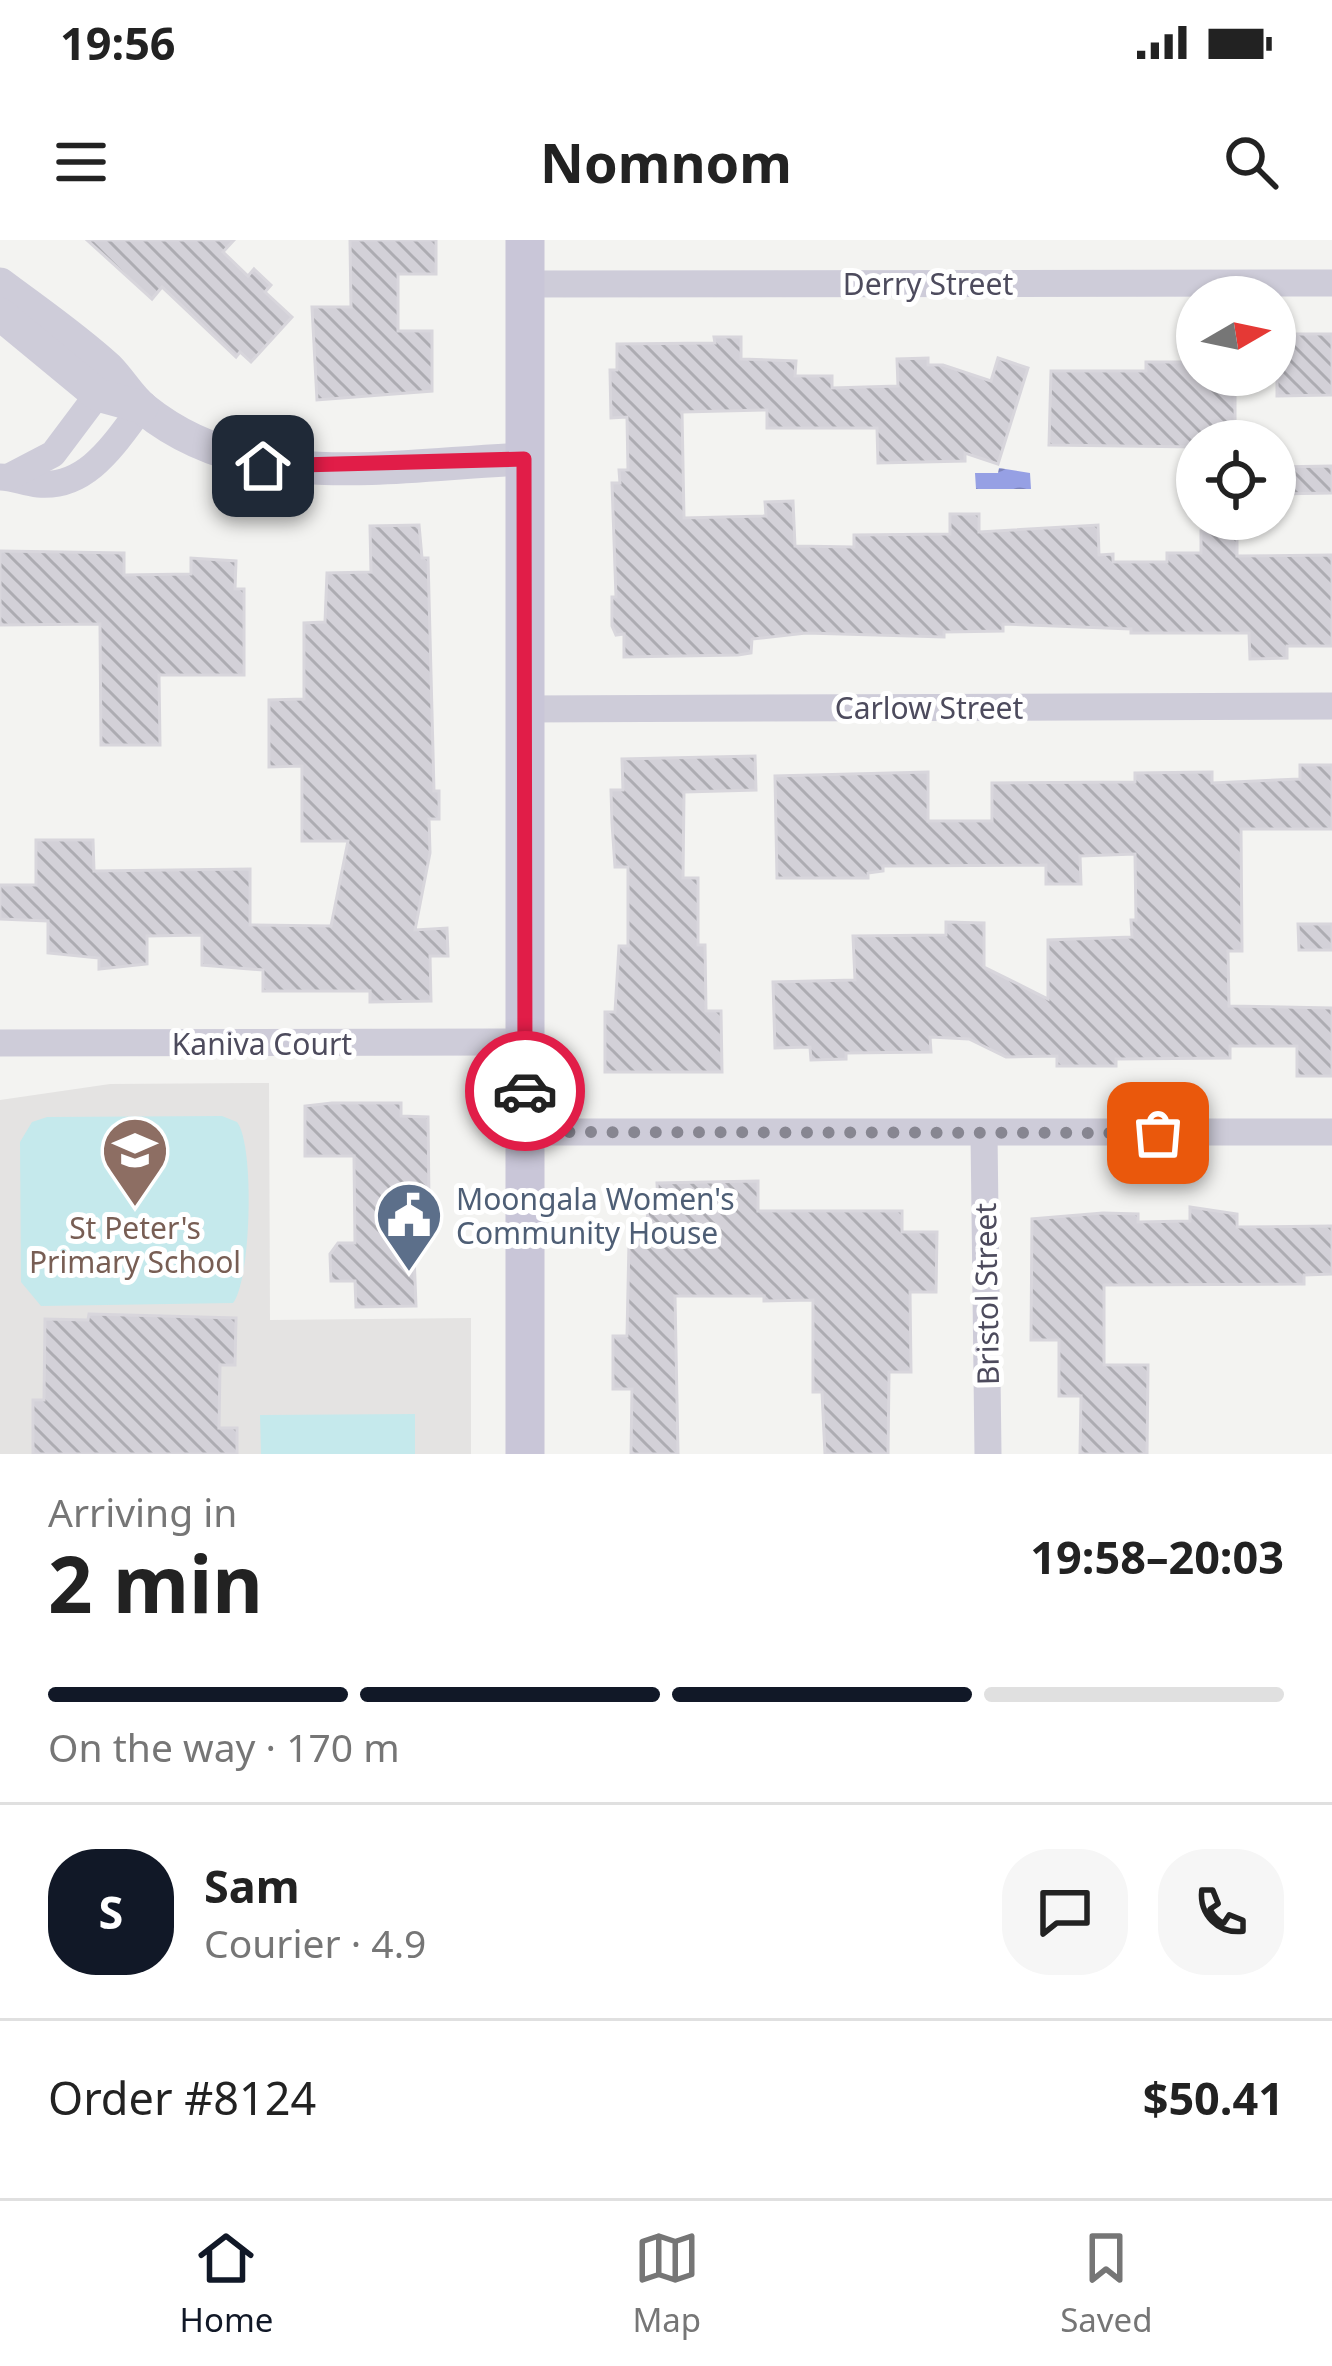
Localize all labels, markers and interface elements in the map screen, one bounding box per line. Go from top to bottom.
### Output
text: 19:56 [60,12,176,73]
text: Nomnom [540,125,792,199]
icon: menu [48,129,114,195]
icon: search [1218,129,1284,195]
street label: Derry Street [843,263,1013,304]
north arrow [1176,276,1296,396]
map controls [1176,276,1296,540]
pin [212,415,314,517]
button: locate [1176,420,1296,540]
icon: home [230,433,296,499]
street label: Carlow Street [835,687,1023,728]
street label: Kaniva Court [172,1023,352,1064]
courier [465,1031,585,1151]
icon: car [492,1058,558,1124]
pin [1107,1082,1209,1184]
icon: bag [1125,1100,1191,1166]
school or university icon: St Peter's Primary School [100,1115,170,1209]
place label: Moongala Women's Community House [456,1178,735,1253]
public building icon: Moongala Women's Community House [374,1180,444,1274]
street label: Bristol Street [964,1202,1008,1385]
place label: St Peter's Primary School [29,1207,241,1282]
text: Arriving in [48,1485,237,1538]
text: 19:58–20:03 [1030,1526,1284,1587]
text: 2 min [48,1530,263,1636]
text: On the way · 170 m [48,1720,400,1773]
button: chat [1002,1849,1128,1975]
button: phone [1158,1849,1284,1975]
text: Sam [204,1855,300,1916]
text: S [99,1881,123,1942]
text: Courier · 4.9 [204,1916,426,1969]
text: Order #8124 [48,2067,316,2128]
text: $50.41 [1143,2067,1284,2128]
tab: Home [180,2225,273,2342]
tab: Map [632,2225,701,2342]
tab: Saved [1060,2225,1152,2342]

